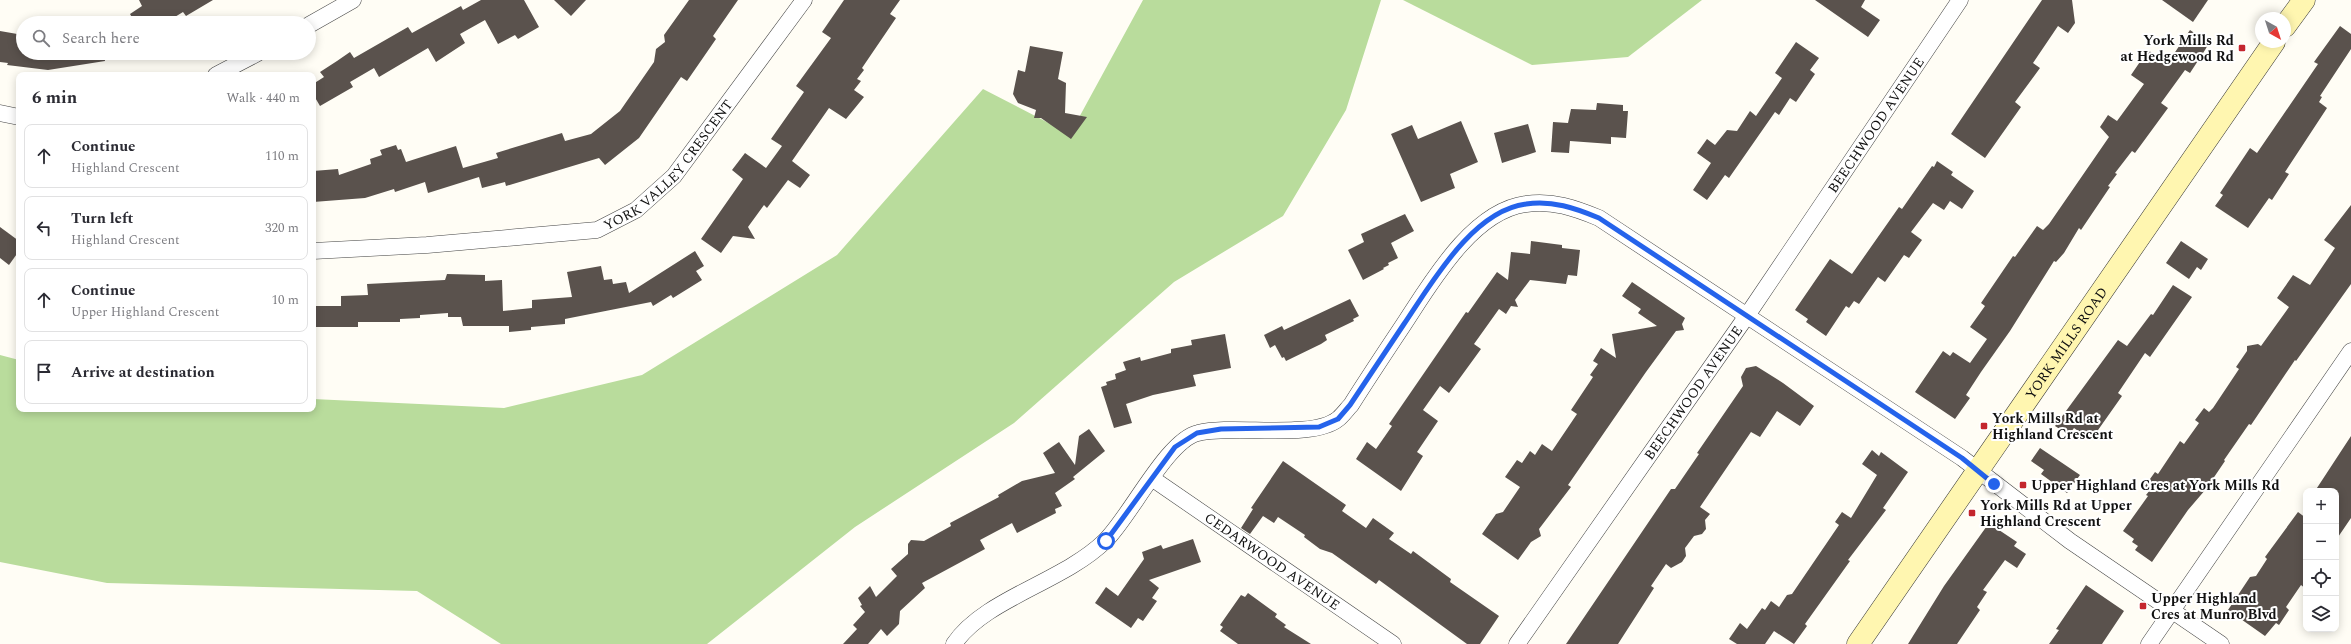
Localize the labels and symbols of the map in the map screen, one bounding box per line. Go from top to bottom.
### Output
north arrow [2255,12,2291,48]
place label: York Mills Rd at Hedgewood Rd [2121,30,2234,67]
marker: York Mills Rd at Hedgewood Rd [2237,43,2247,53]
street label: BEECHWOOD AVENUE [1823,53,1930,197]
street label: YORK VALLEY CRESCENT [600,95,738,236]
street label: YORK MILLS ROAD [2020,283,2113,404]
street label: BEECHWOOD AVENUE [1639,321,1748,464]
place label: York Mills Rd at Highland Crescent [1992,408,2114,445]
marker: York Mills Rd at Highland Crescent [1979,421,1989,431]
route end [1985,475,2003,493]
place label: Upper Highland Cres at York Mills Rd [2031,475,2280,496]
marker: Upper Highland Cres at York Mills Rd [2018,480,2028,490]
place label: York Mills Rd at Upper Highland Crescent [1980,495,2132,532]
street label: CEDARWOOD AVENUE [1200,508,1344,616]
marker: York Mills Rd at Upper Highland Crescent [1967,508,1977,518]
route start [1097,532,1115,550]
place label: Upper Highland Cres at Munro Blvd [2151,588,2277,625]
marker: Upper Highland Cres at Munro Blvd [2138,601,2148,611]

